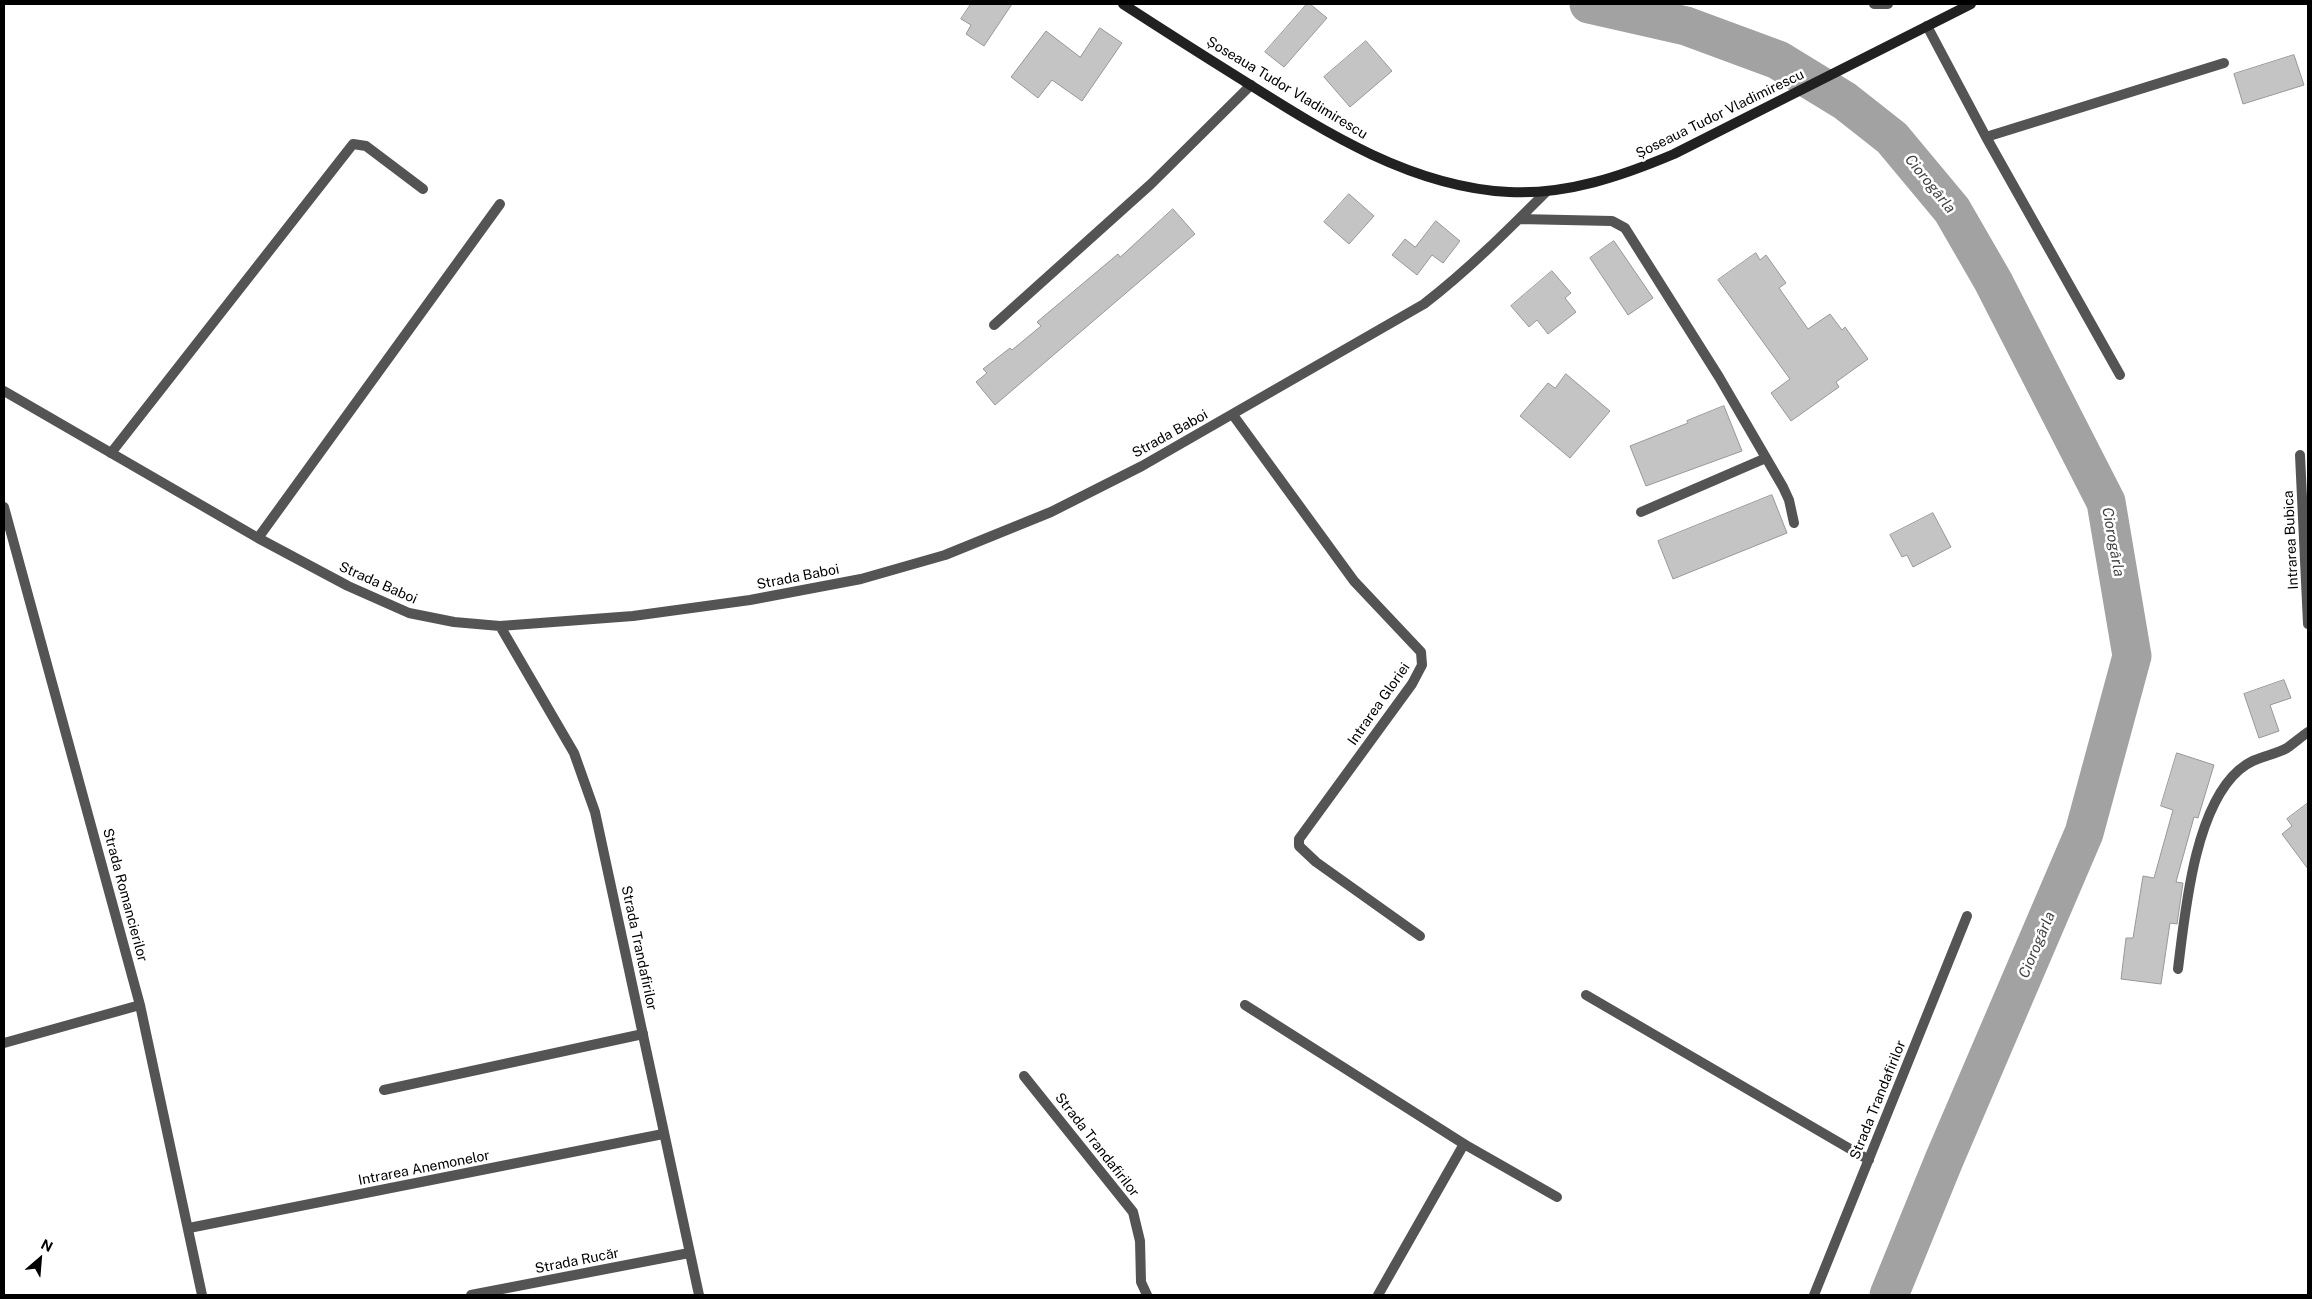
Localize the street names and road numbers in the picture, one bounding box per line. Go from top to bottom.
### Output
street label: Șoseaua Tudor Vladimirescu [1203,33,1371,143]
street label: Șoseaua Tudor Vladimirescu [1633,66,1807,162]
street label: Strada Baboi [1129,406,1211,462]
street label: Intrarea Bubica [2280,490,2302,590]
street label: Strada Baboi [336,558,420,608]
street label: Strada Baboi [755,561,841,593]
street label: Intrarea Gloriei [1344,659,1414,749]
street label: Strada Romancierilor [99,827,151,963]
street label: Strada Trandafirilor [618,884,660,1012]
street label: Strada Trandafirilor [1846,1038,1910,1162]
street label: Strada Trandafirilor [1051,1090,1143,1200]
street label: Intrarea Anemonelor [357,1147,491,1189]
street label: Strada Rucăr [534,1245,620,1277]

